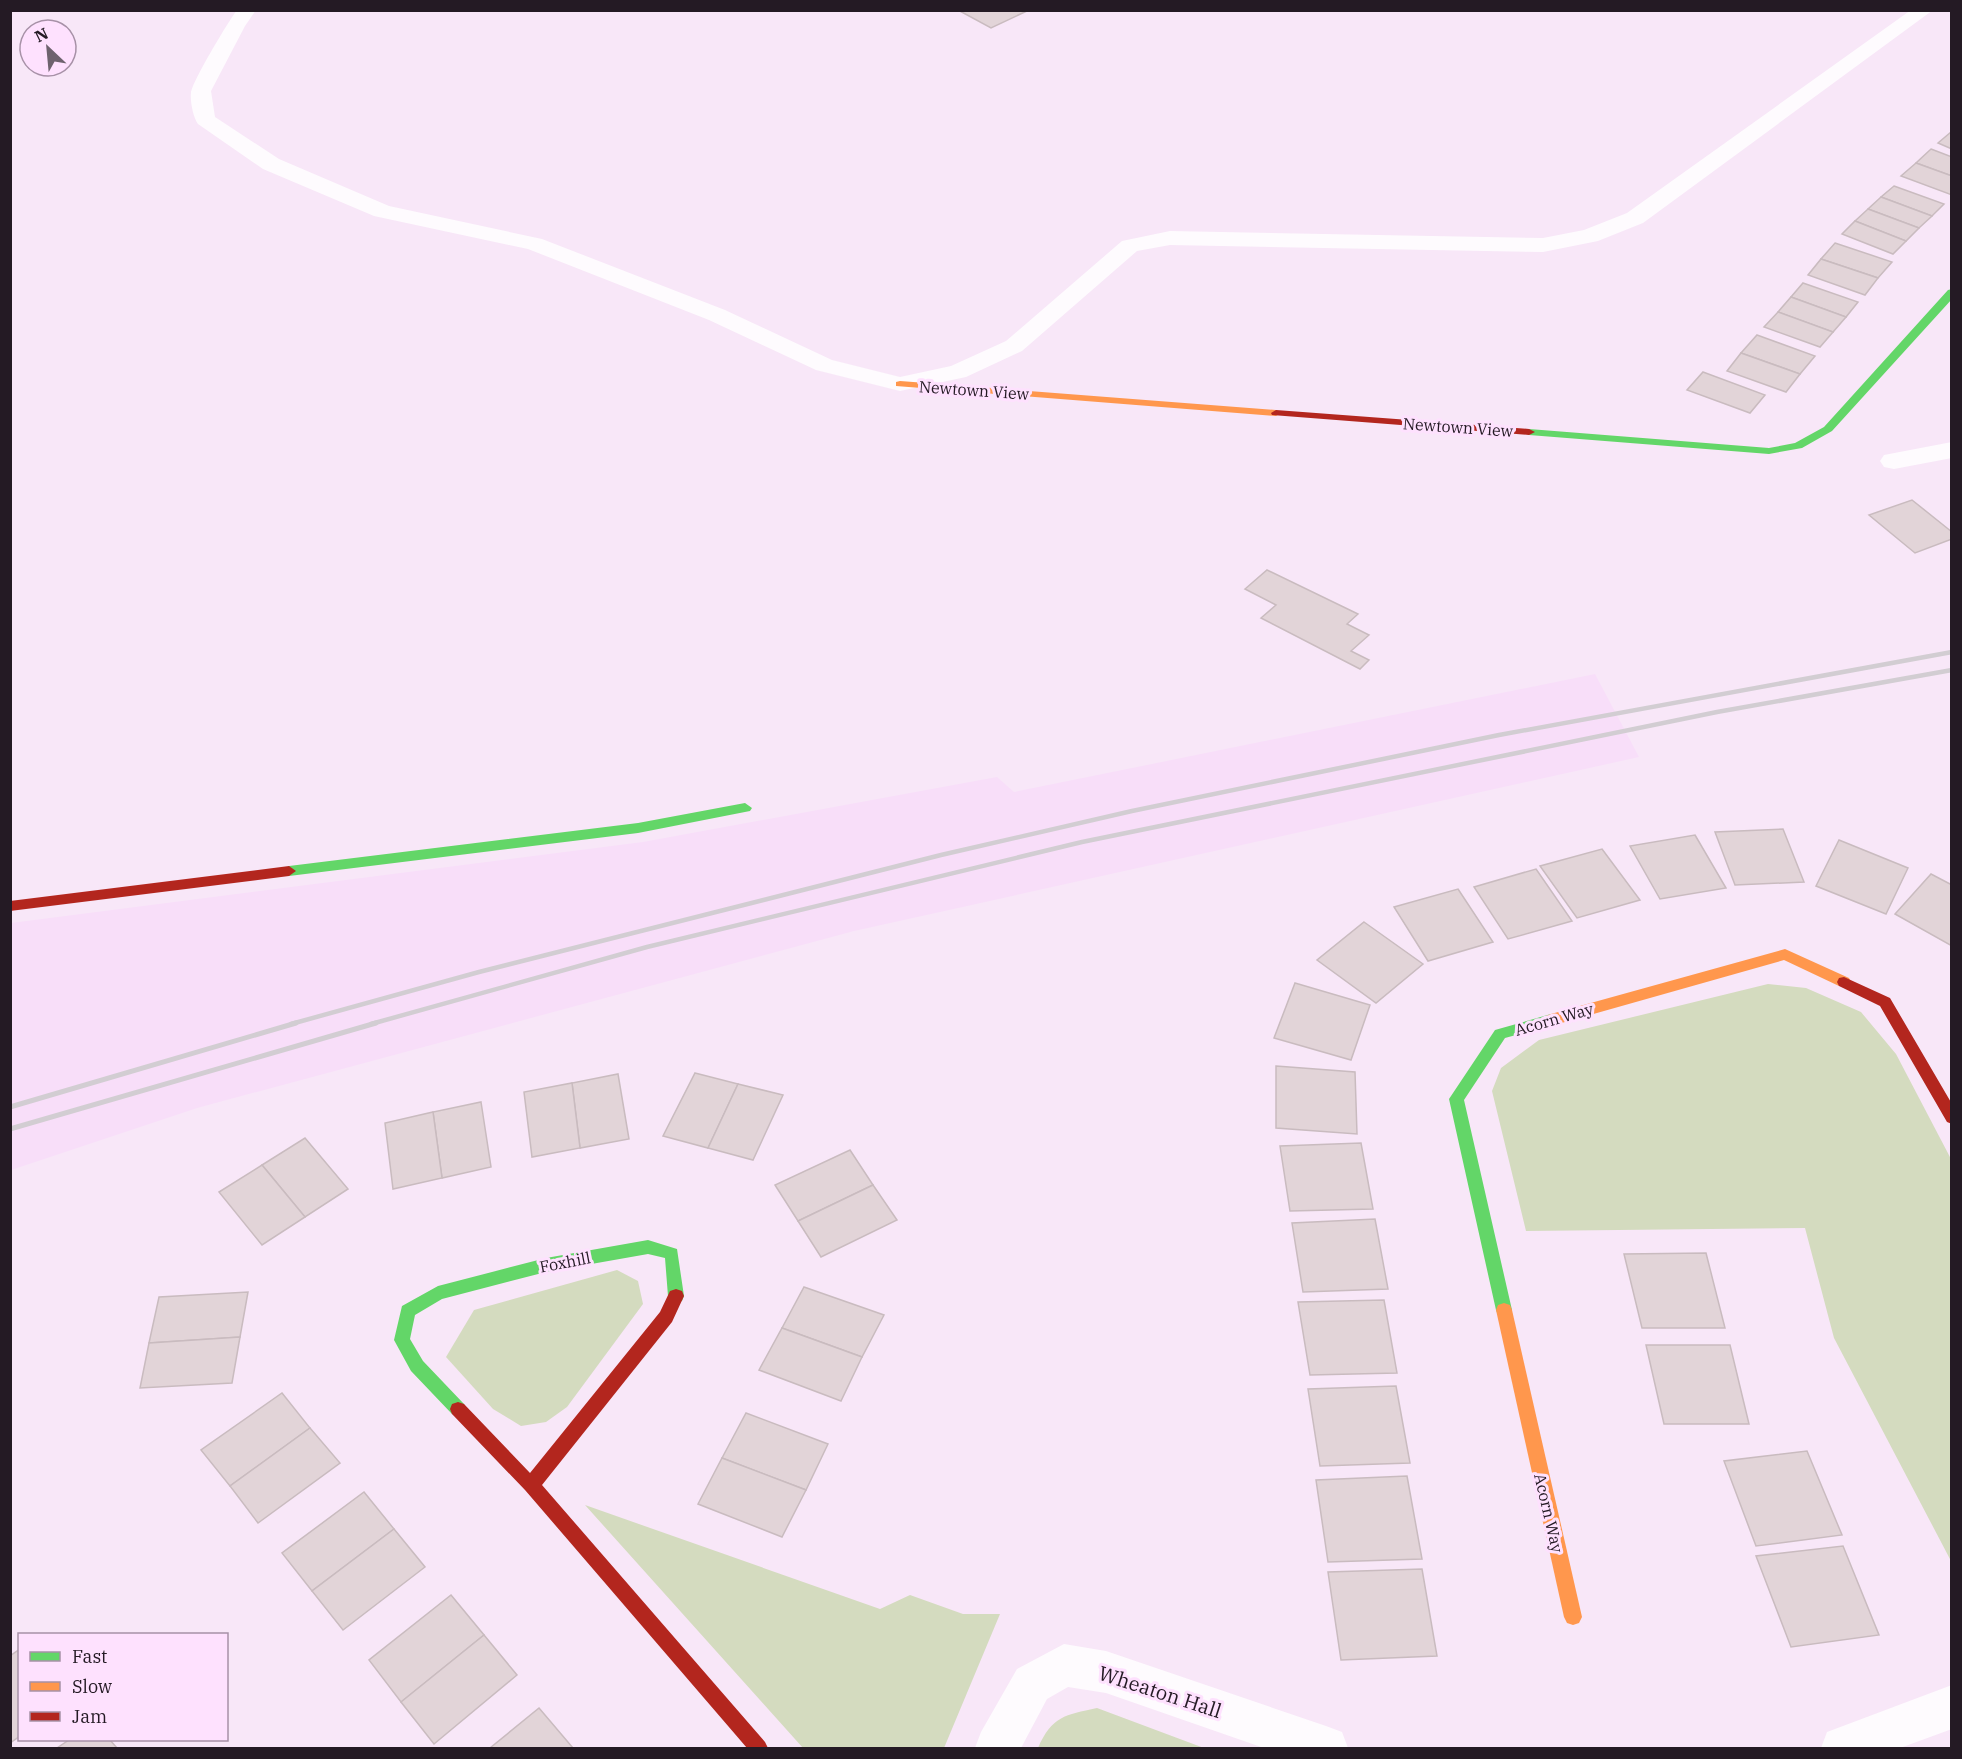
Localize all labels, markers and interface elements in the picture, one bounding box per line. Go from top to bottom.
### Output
north arrow [18,18,78,78]
text: N [31,23,51,46]
street label: Newtown View [918,376,1030,404]
street label: Newtown View [1402,413,1514,441]
street label: Acorn Way [1512,998,1596,1040]
street label: Foxhill [538,1247,592,1277]
street label: Acorn Way [1530,1471,1568,1555]
legend [18,1633,228,1741]
text: Fast [72,1645,107,1668]
street label: Wheaton Hall [1095,1659,1225,1724]
text: Slow [72,1675,112,1698]
text: Jam [72,1705,107,1728]

